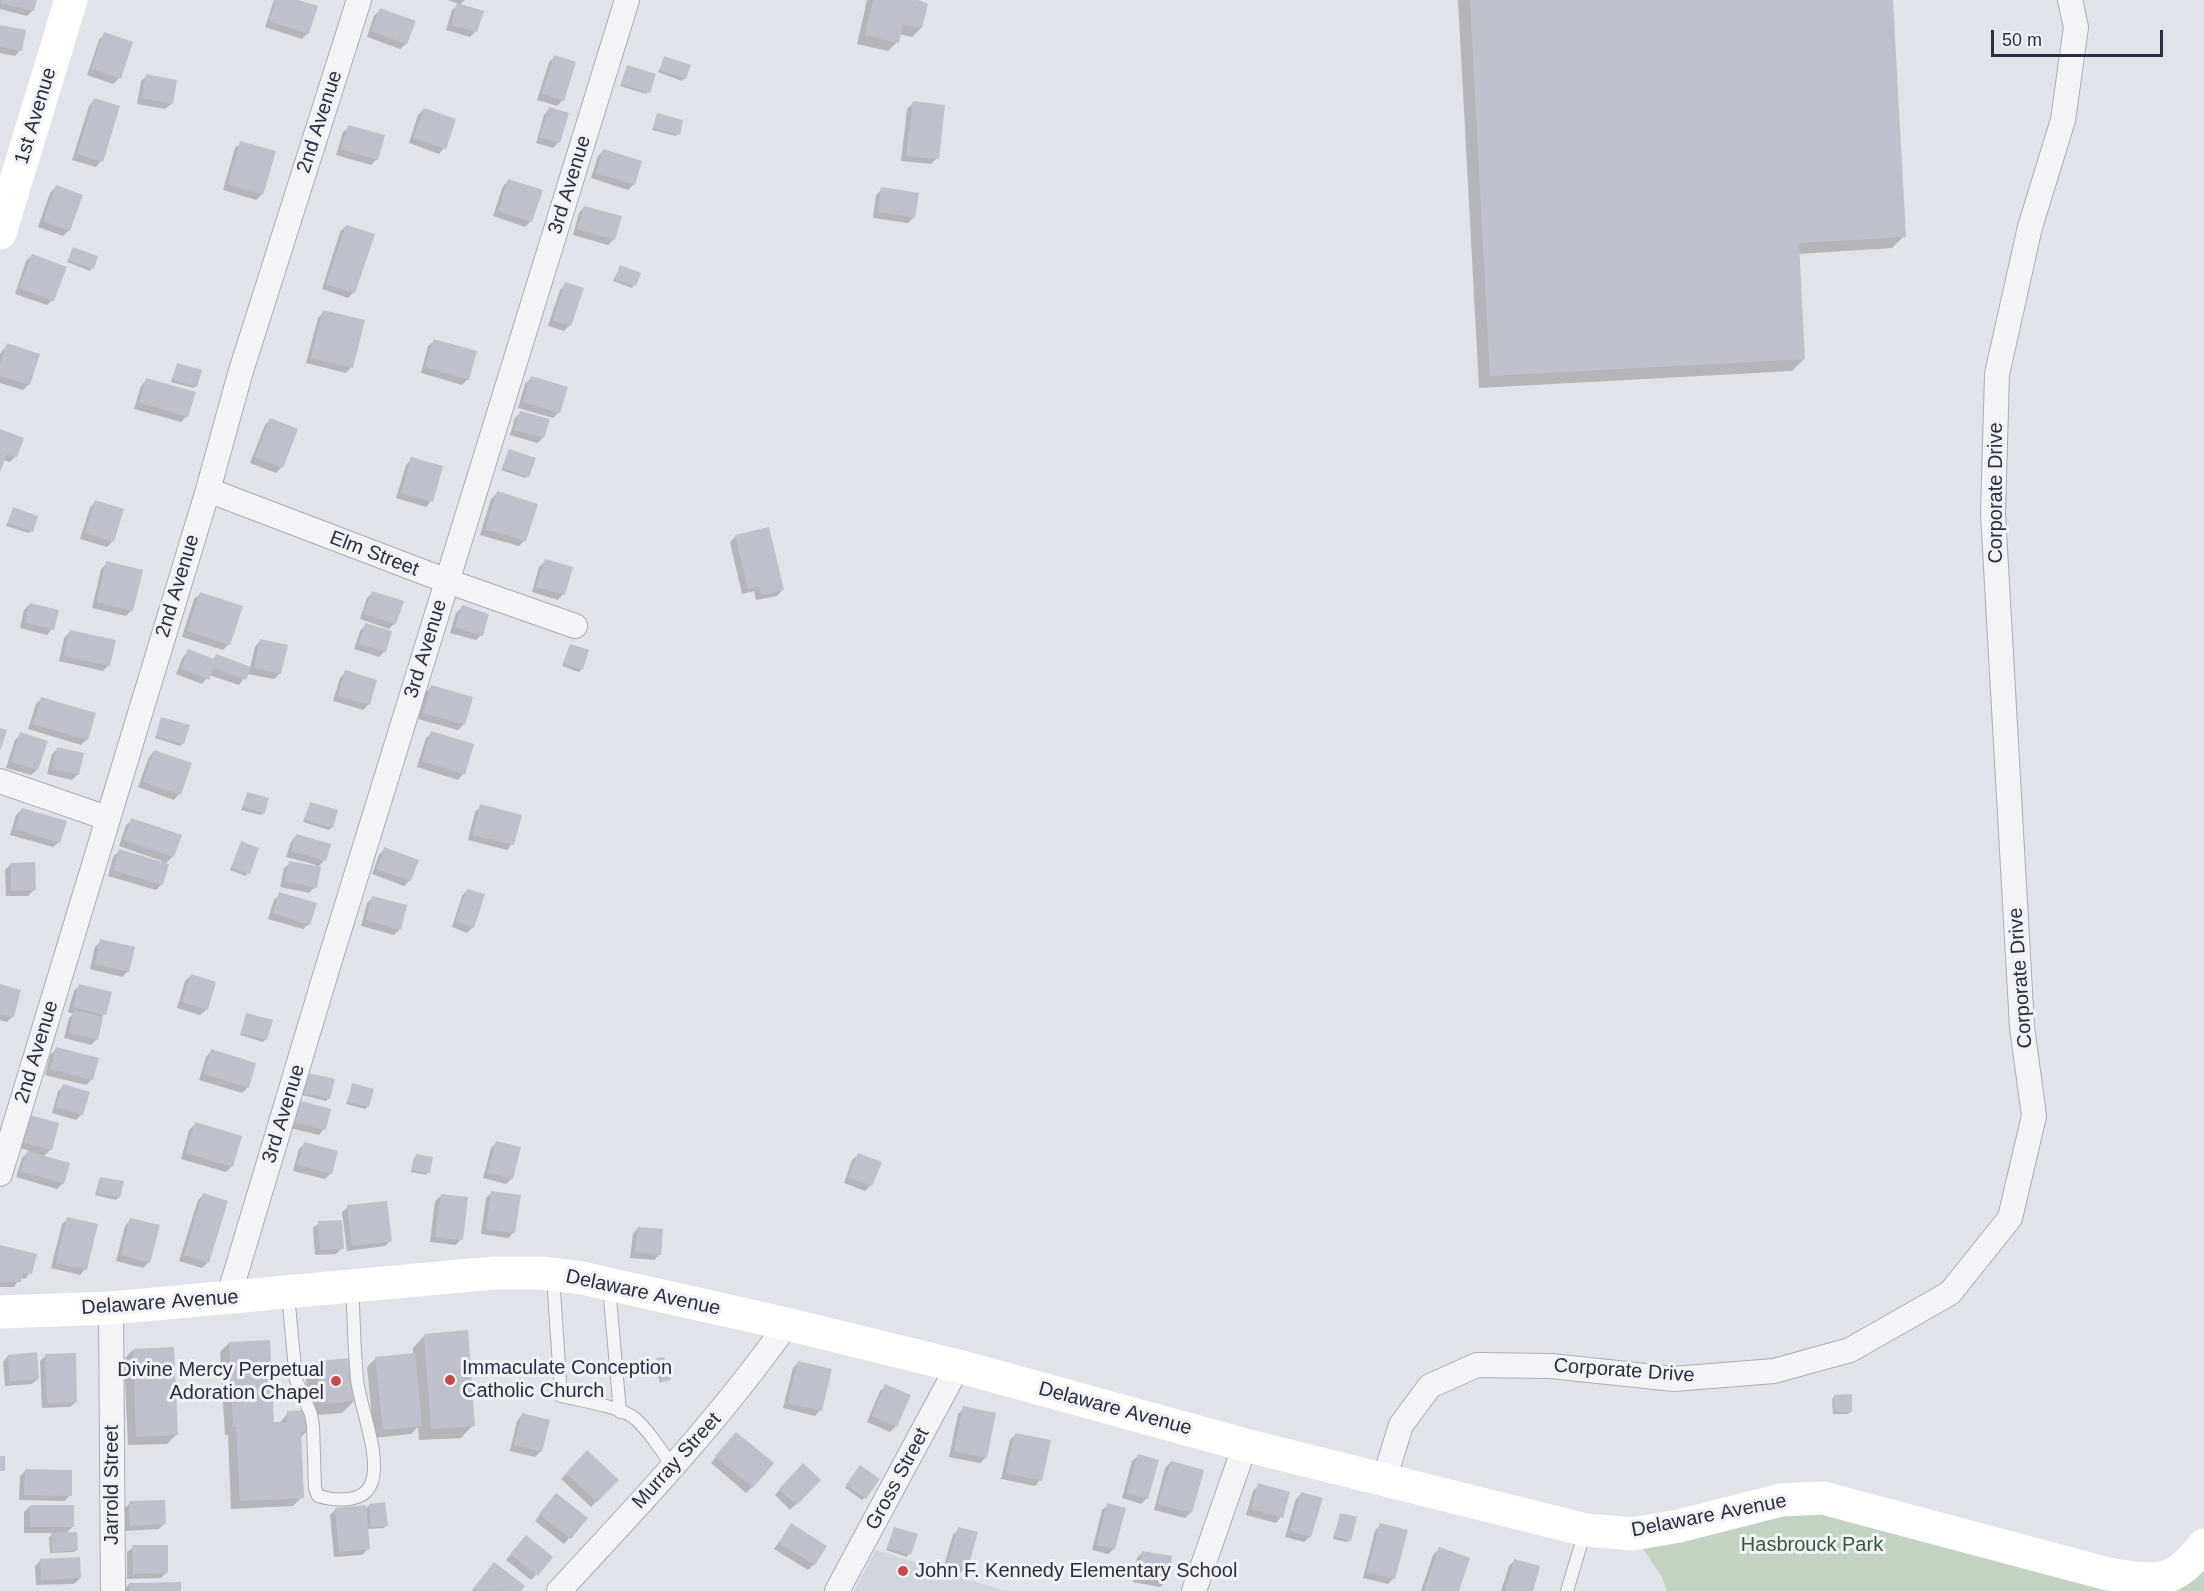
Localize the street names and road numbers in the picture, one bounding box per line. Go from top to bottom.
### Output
street label: 1st Avenue [10,65,62,167]
street label: 2nd Avenue [292,68,348,176]
street label: 3rd Avenue [544,133,596,237]
street label: Corporate Drive [1984,422,2008,564]
street label: Elm Street [326,526,422,582]
street label: 2nd Avenue [151,532,205,640]
street label: 3rd Avenue [400,597,452,701]
street label: Corporate Drive [2004,907,2038,1049]
street label: 2nd Avenue [10,998,64,1106]
street label: 3rd Avenue [258,1062,310,1166]
street label: Delaware Avenue [563,1265,723,1321]
street label: Delaware Avenue [81,1286,239,1320]
street label: Corporate Drive [1553,1354,1695,1388]
street label: Delaware Avenue [1036,1377,1194,1441]
street label: Murray Street [628,1408,726,1514]
street label: Gross Street [861,1424,935,1534]
street label: Jarrold Street [100,1425,124,1545]
street label: Delaware Avenue [1629,1489,1789,1543]

